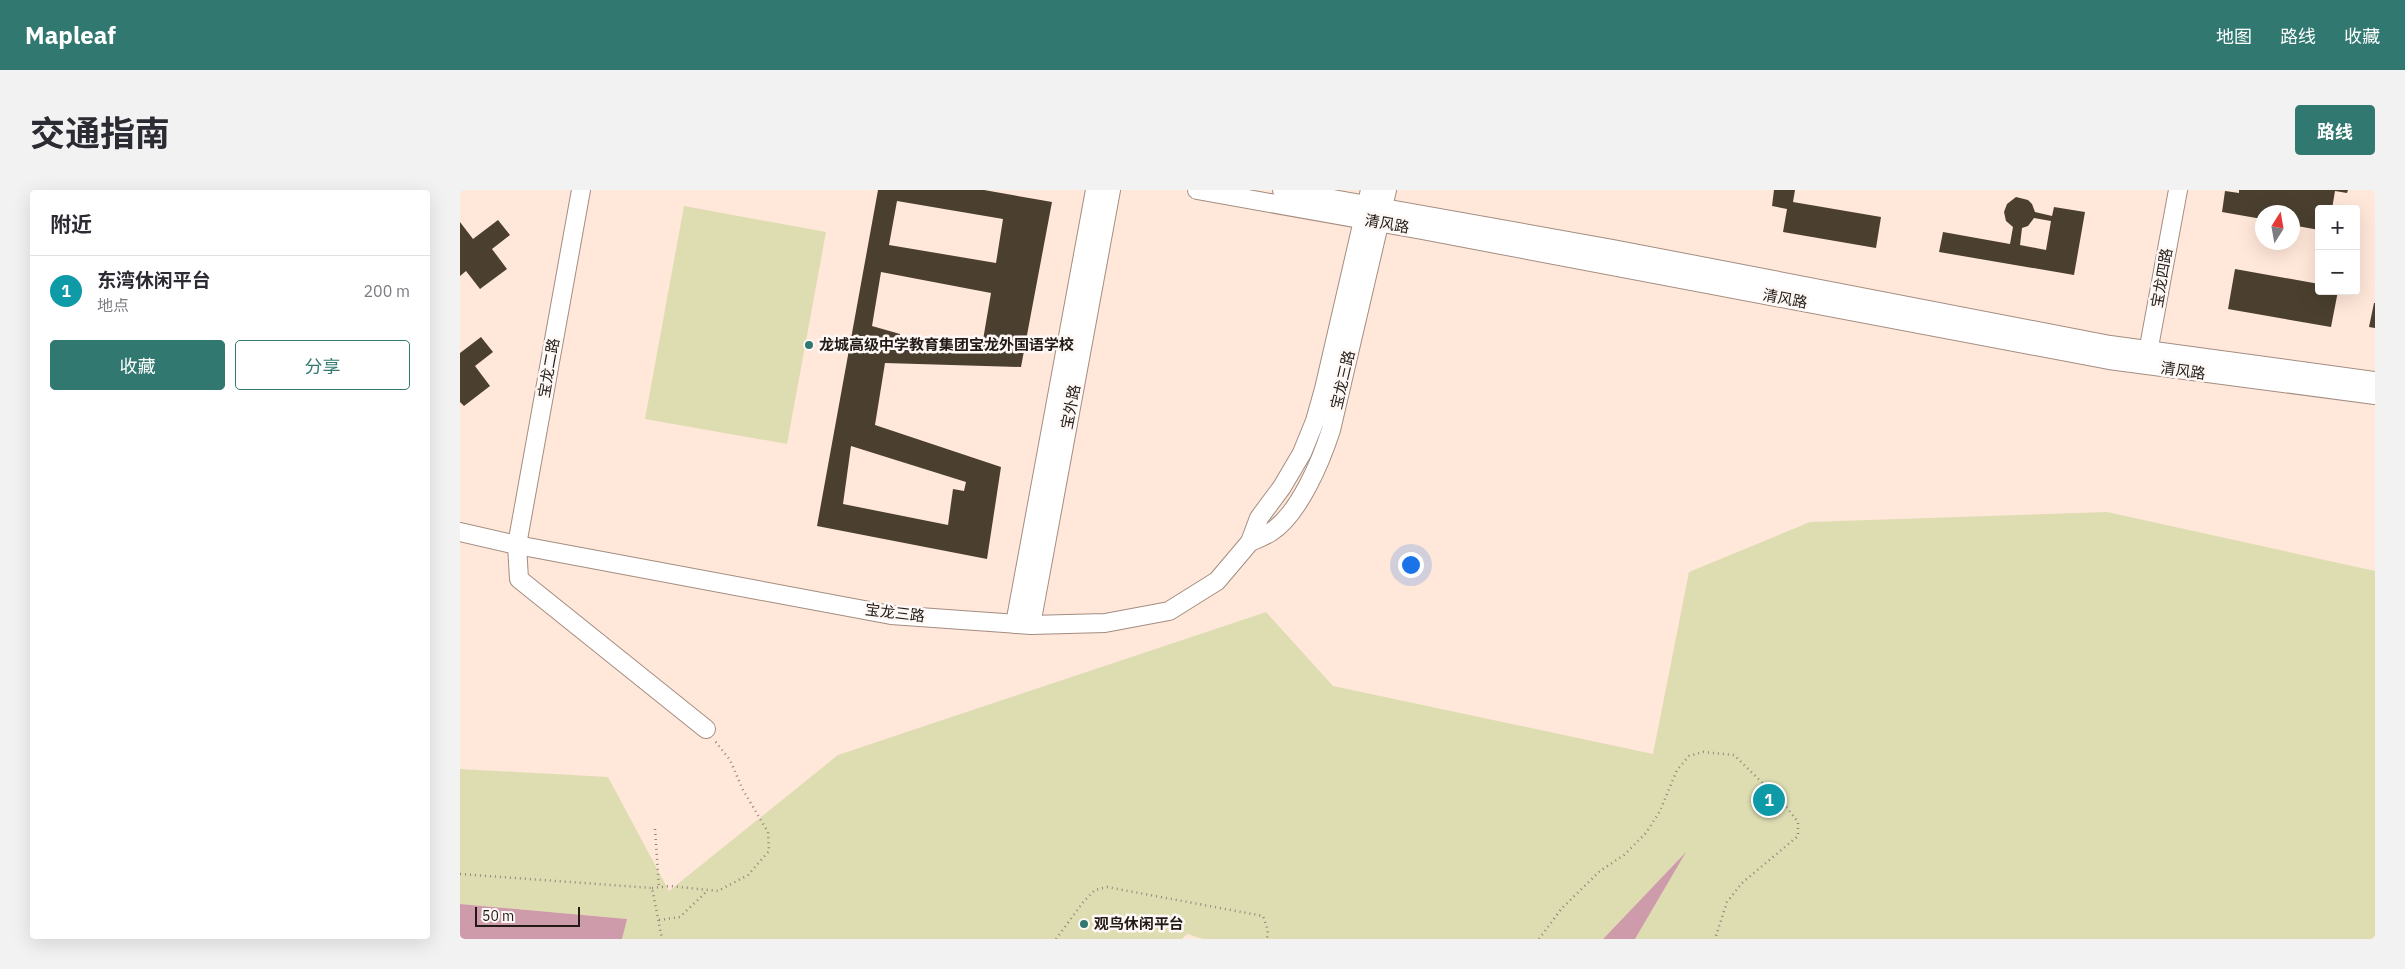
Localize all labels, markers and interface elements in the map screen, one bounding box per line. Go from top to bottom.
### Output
text: Mapleaf [25,19,116,51]
text: 地图 [2216,25,2252,48]
text: 路线 [2280,25,2316,48]
text: 收藏 [2344,25,2380,48]
button: 路线 [2295,105,2375,155]
text: 交通指南 [30,110,170,156]
north arrow [2255,205,2300,250]
map controls [2315,205,2360,295]
button: + [2315,205,2360,250]
text: 附近 [50,210,92,238]
street label: 清风路 [1363,210,1411,237]
street label: 宝龙四路 [2147,247,2176,309]
button: − [2315,250,2360,295]
text: 东湾休闲平台 [97,268,211,292]
text: 1 [61,281,71,301]
text: 200 m [363,281,410,301]
street label: 清风路 [1761,285,1809,312]
text: 地点 [97,295,129,315]
place label: 龙城高级中学教育集团宝龙外国语学校 [819,335,1074,354]
street label: 宝龙二路 [534,337,563,399]
marker: 龙城高级中学教育集团宝龙外国语学校 [803,339,815,351]
button: 收藏 [50,340,225,390]
button: 分享 [235,340,410,390]
street label: 宝龙三路 [1327,349,1359,411]
street label: 清风路 [2159,358,2207,383]
street label: 宝外路 [1057,383,1084,431]
your location [1398,552,1424,578]
street label: 宝龙三路 [864,599,926,626]
pin: 1 [1753,781,1785,819]
scale bar [475,904,580,927]
text: 50 m [482,907,514,925]
place label: 观鸟休闲平台 [1094,914,1184,933]
marker: 观鸟休闲平台 [1078,918,1090,930]

